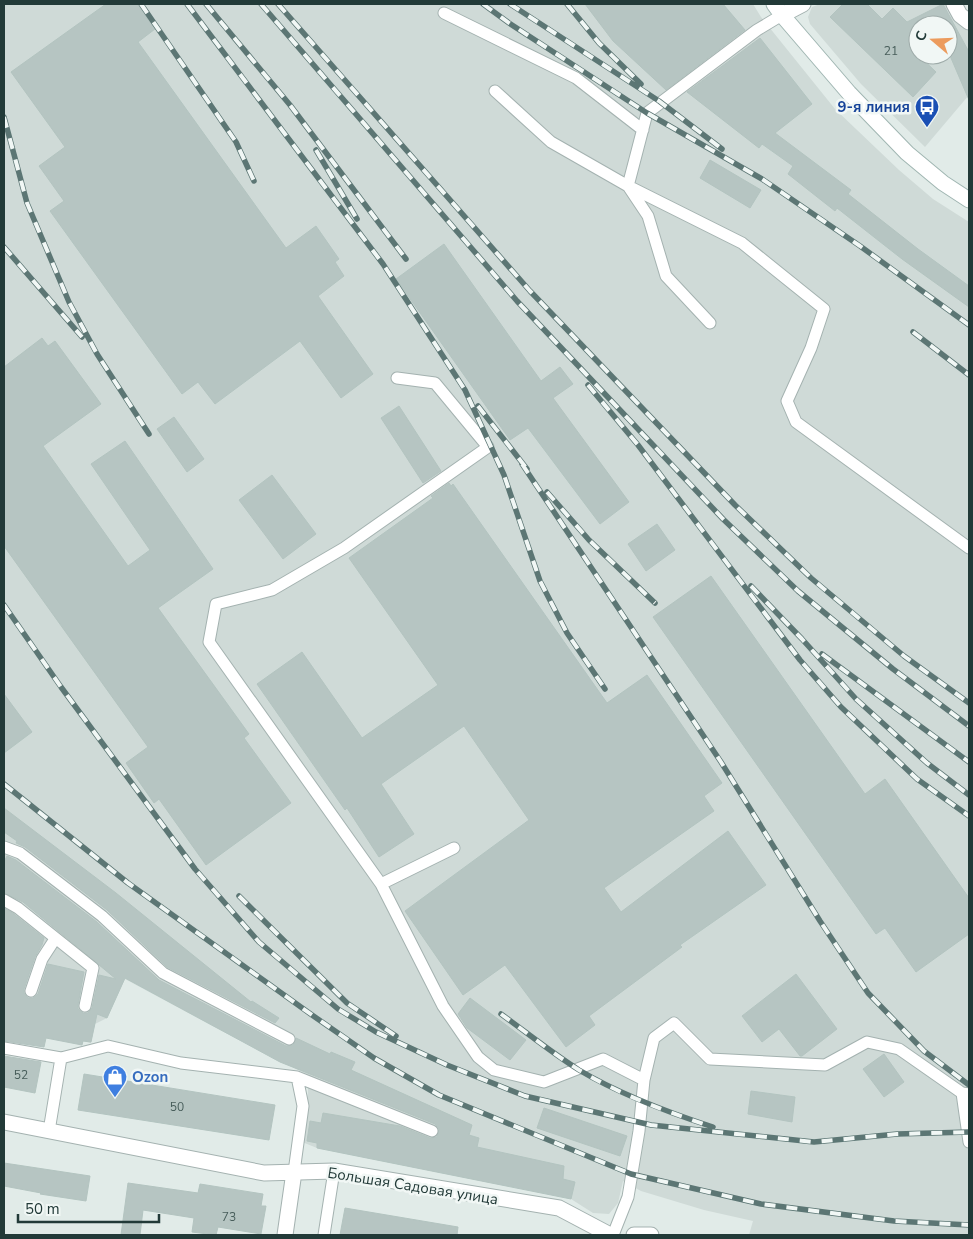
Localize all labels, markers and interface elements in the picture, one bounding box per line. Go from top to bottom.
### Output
north arrow [908,15,958,65]
text: С [911,28,932,44]
house number: 21 [884,43,898,59]
bus stop icon: 9-я линия [914,94,940,128]
place label: 9-я линия [837,97,910,117]
shop icon: Ozon [102,1064,128,1098]
house number: 52 [14,1067,28,1083]
place label: Ozon [132,1067,168,1087]
house number: 50 [170,1099,184,1115]
street label: Большая Садовая улица [326,1163,500,1209]
scale bar [18,1192,159,1224]
text: 50 m [25,1199,60,1219]
house number: 73 [222,1209,236,1225]

